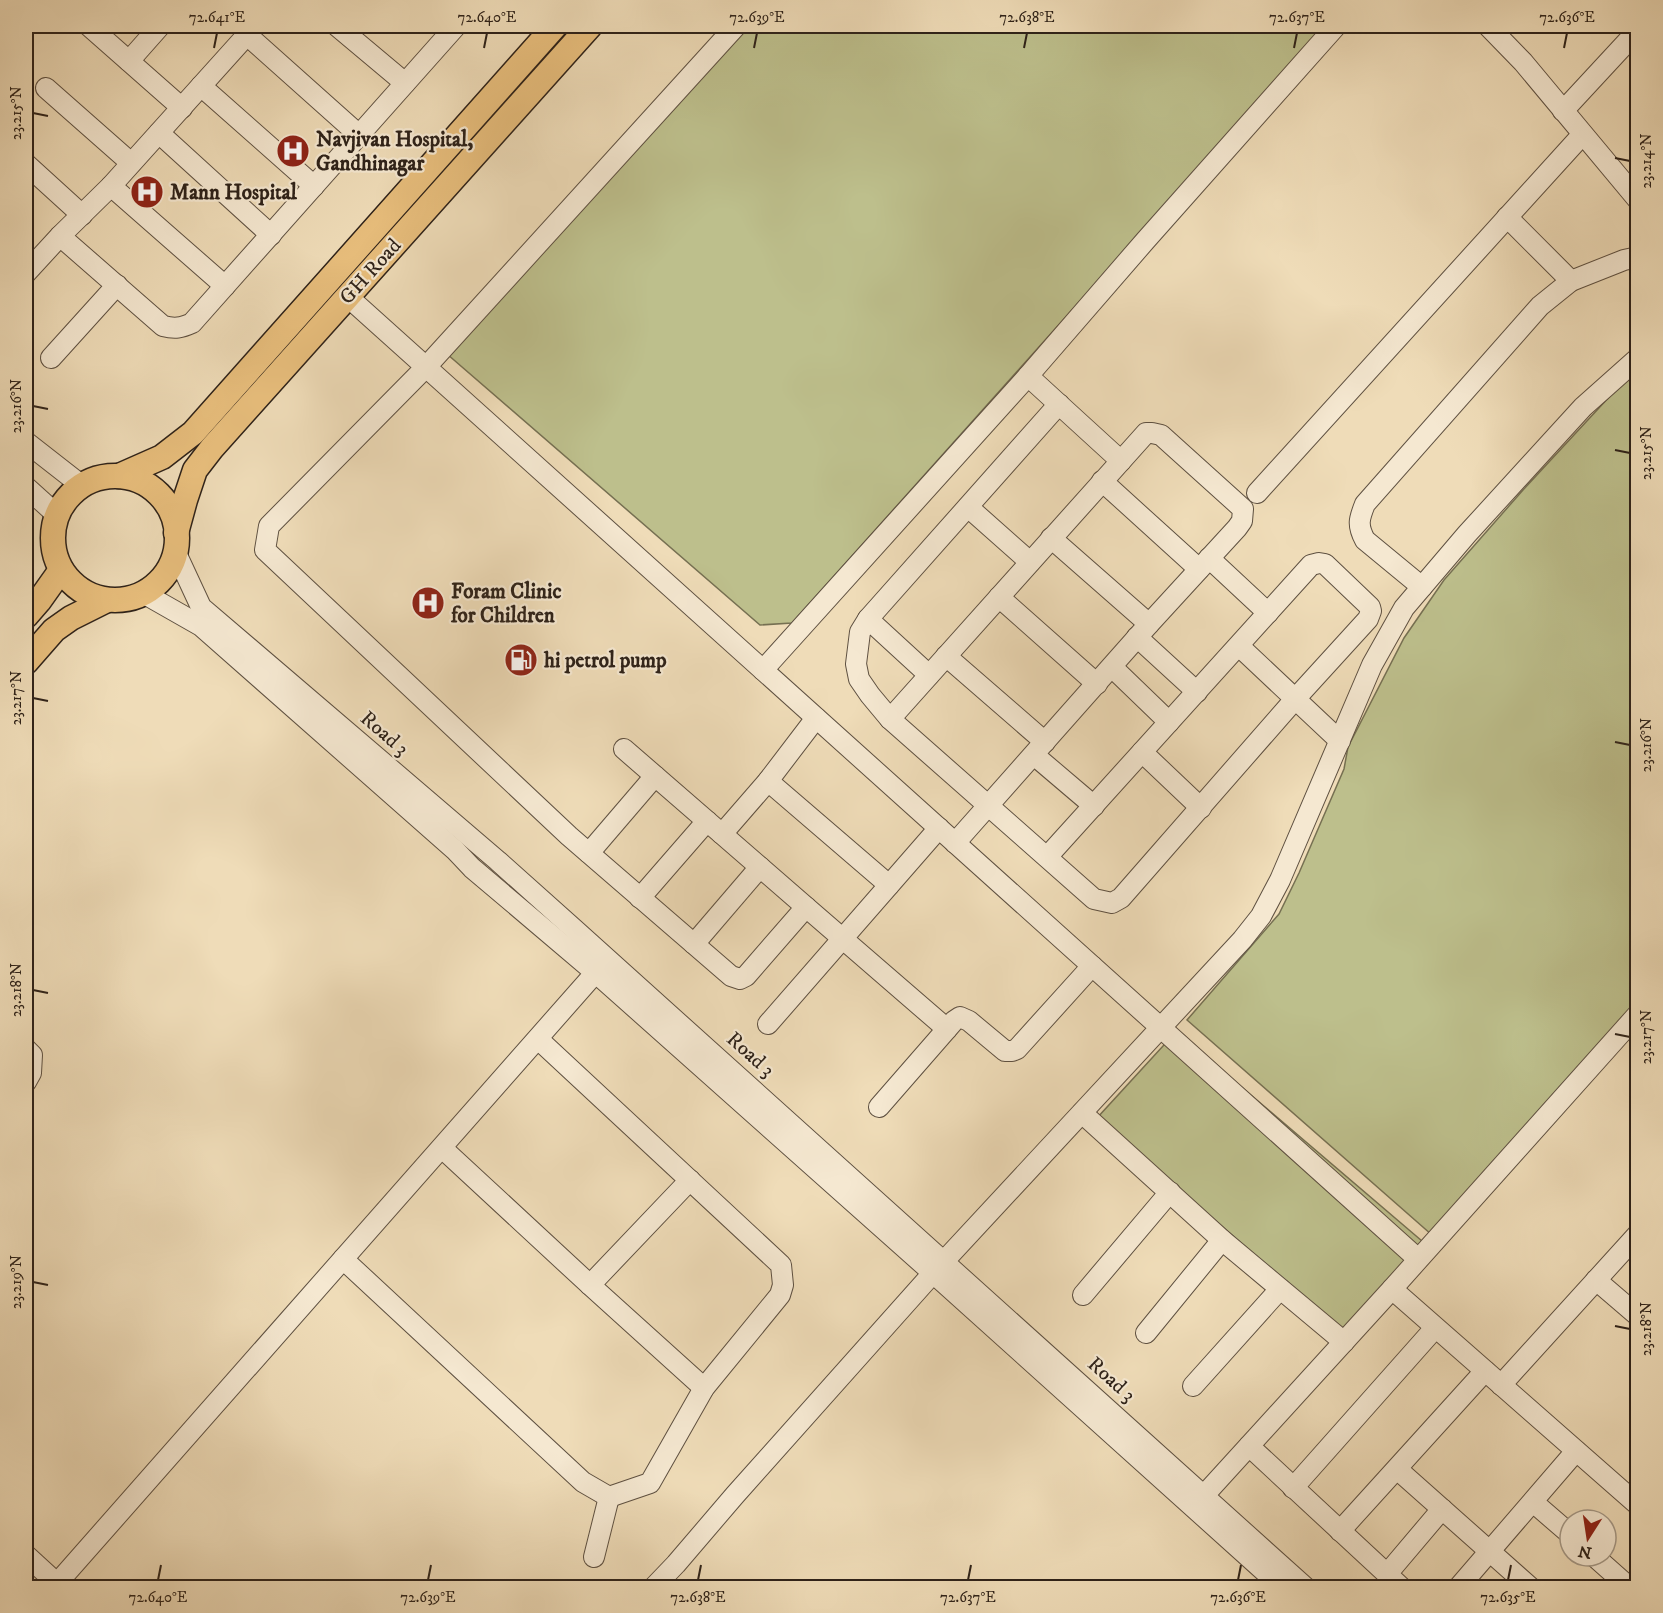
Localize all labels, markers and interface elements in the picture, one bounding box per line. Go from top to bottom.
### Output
text: 72.641°E [189,8,246,27]
text: 72.640°E [458,8,517,27]
text: 72.639°E [729,8,785,27]
text: 72.638°E [999,8,1055,27]
text: 72.637°E [1269,8,1325,27]
text: 72.636°E [1539,8,1595,27]
text: 23.215°N [7,86,26,140]
place label: Navjivan Hospital, Gandhinagar [316,127,473,177]
hospital icon: Navjivan Hospital, Gandhinagar [275,133,311,169]
text: 23.214°N [1637,133,1656,189]
hospital icon: Mann Hospital [129,174,165,210]
place label: Mann Hospital [170,180,298,206]
street label: GH Road [334,233,408,310]
text: 23.216°N [7,379,26,433]
text: 23.215°N [1637,426,1656,480]
place label: Foram Clinic for Children [450,579,561,629]
hospital icon: Foram Clinic for Children [410,585,446,621]
fuel station icon: hi petrol pump [503,642,539,678]
place label: hi petrol pump [543,648,667,674]
text: 23.217°N [7,671,26,725]
street label: Road 3 [355,706,414,762]
text: 23.216°N [1637,718,1656,772]
text: 23.218°N [7,963,26,1017]
text: 23.217°N [1637,1010,1656,1064]
street label: Road 3 [721,1026,780,1083]
text: 23.219°N [7,1255,26,1309]
text: 23.218°N [1637,1302,1656,1356]
street label: Road 3 [1082,1351,1141,1408]
north arrow [1558,1508,1618,1568]
text: N [1577,1541,1594,1563]
text: 72.640°E [129,1588,188,1607]
text: 72.639°E [400,1588,456,1607]
text: 72.638°E [670,1588,726,1607]
text: 72.637°E [940,1588,996,1607]
text: 72.636°E [1210,1588,1266,1607]
text: 72.635°E [1480,1588,1536,1607]

